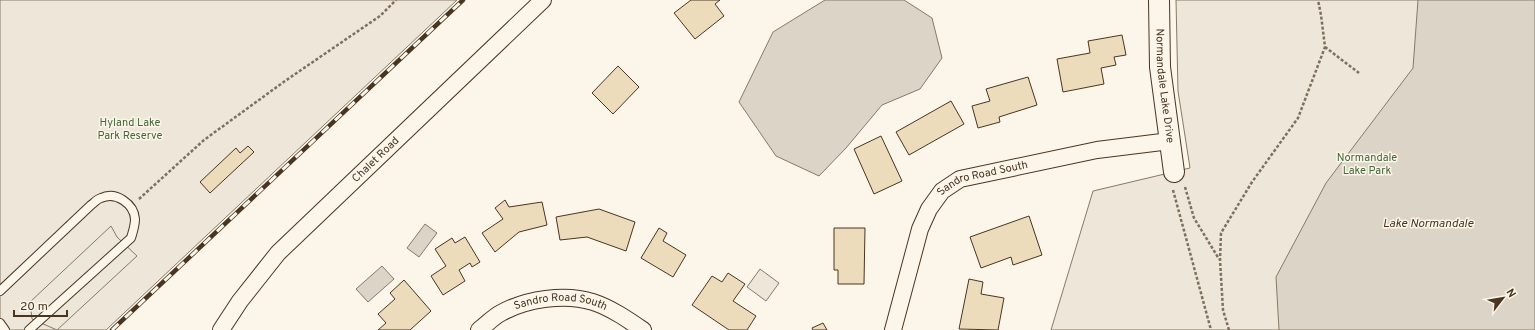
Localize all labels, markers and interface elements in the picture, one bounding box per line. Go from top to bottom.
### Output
street label: Normandale Lake Drive [1152,28,1177,144]
park label: Hyland Lake Park Reserve [97,116,163,143]
street label: Chalet Road [349,134,402,186]
park label: Normandale Lake Park [1337,151,1397,178]
street label: Sandro Road South [934,158,1029,198]
water label: Lake Normandale [1383,216,1474,232]
north arrow [1483,278,1523,318]
text: N [1503,286,1519,300]
street label: Sandro Road South [512,291,609,314]
scale bar [14,292,67,318]
text: 20 m [20,299,48,315]

